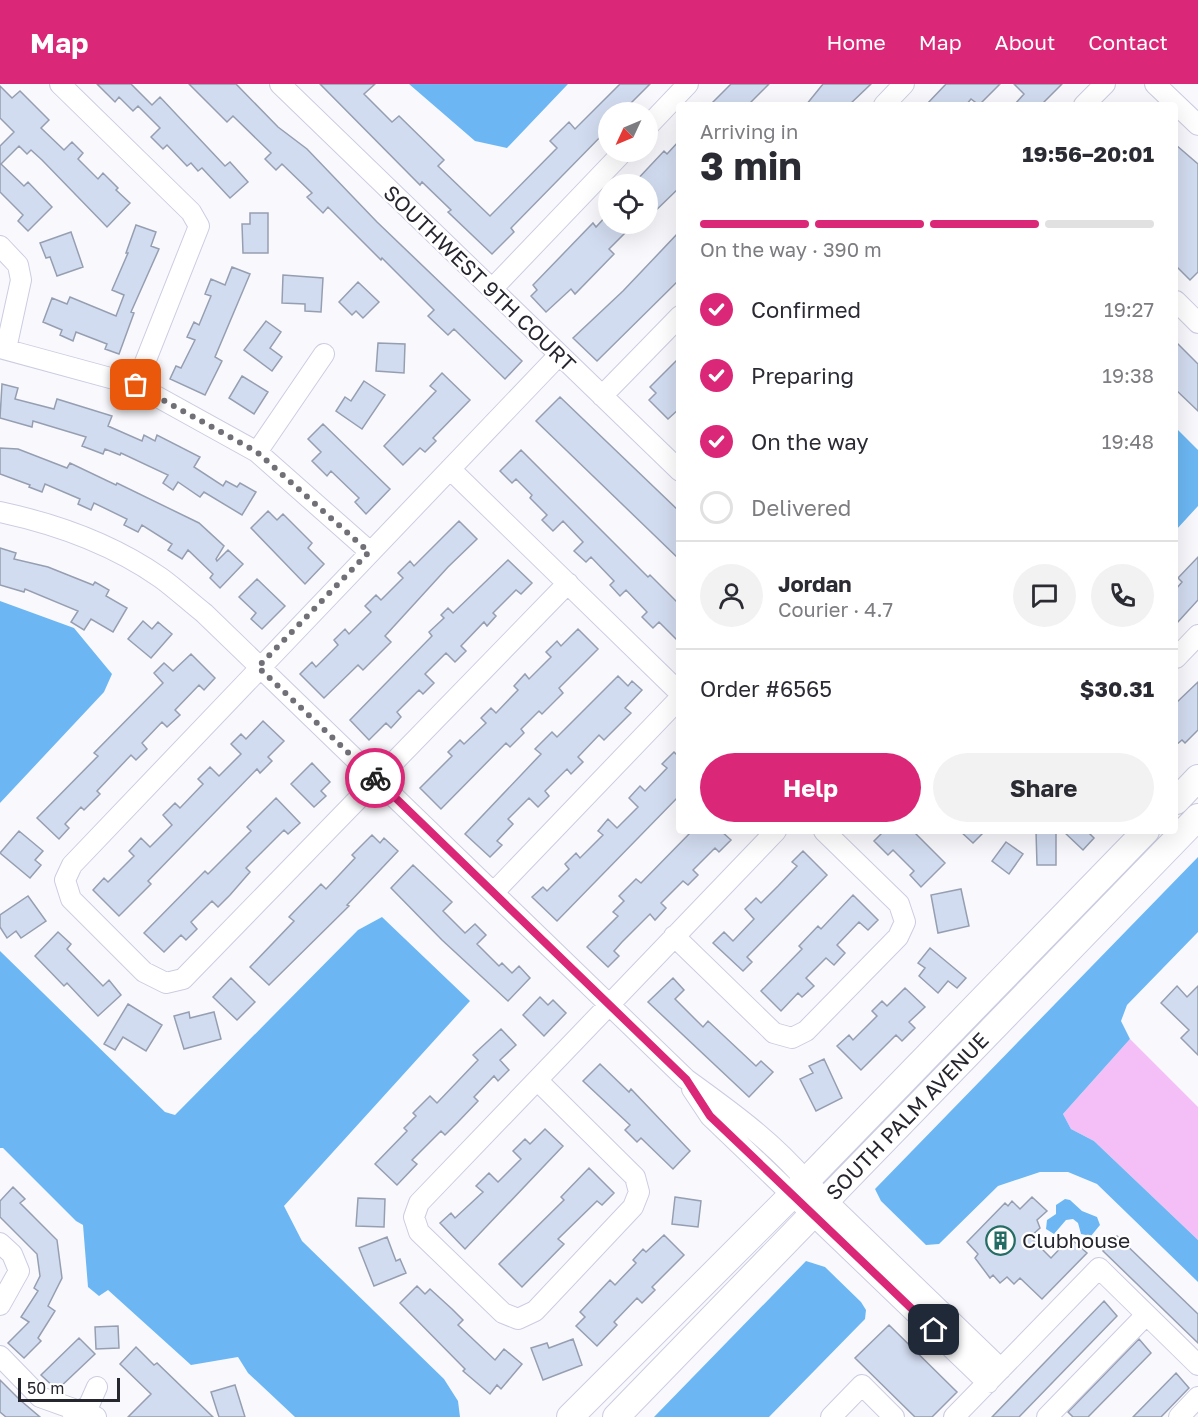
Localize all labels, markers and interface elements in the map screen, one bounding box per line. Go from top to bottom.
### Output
text: Map [30,26,88,59]
text: Home [826,29,886,55]
text: Map [919,29,962,55]
text: About [995,29,1055,55]
text: Contact [1088,29,1168,55]
north arrow [598,102,658,162]
map controls [598,102,658,234]
text: Arriving in [700,119,798,143]
text: 19:56–20:01 [1022,140,1154,167]
text: 3 min [700,142,802,189]
button: locate [598,174,658,234]
street label: SOUTHWEST 9TH COURT [379,179,581,377]
text: On the way · 390 m [700,237,882,261]
icon: check [700,293,733,326]
text: Confirmed [751,296,861,323]
text: 19:27 [1104,297,1154,321]
pin [110,359,161,410]
icon: check [700,359,733,392]
text: Preparing [751,362,854,389]
text: 19:38 [1102,363,1154,387]
icon: bag [119,368,152,401]
icon: check [700,425,733,458]
text: On the way [751,428,869,455]
text: 19:48 [1102,429,1154,453]
text: Delivered [751,494,851,521]
button: person [700,564,763,627]
button: chat [1013,564,1076,627]
button: phone [1091,564,1154,627]
text: Jordan [778,570,852,597]
text: Courier · 4.7 [778,597,893,621]
text: Order #6565 [700,675,832,702]
text: $30.31 [1080,675,1154,702]
courier [345,748,405,808]
button: Help [700,753,921,822]
button: Share [933,753,1154,822]
icon: bike [359,762,392,795]
street label: SOUTH PALM AVENUE [820,1027,994,1205]
building icon: Clubhouse [985,1224,1017,1256]
place label: Clubhouse [1022,1227,1130,1253]
pin [908,1304,959,1355]
icon: home [917,1313,950,1346]
scale bar [18,1375,120,1402]
text: 50 m [27,1378,64,1398]

